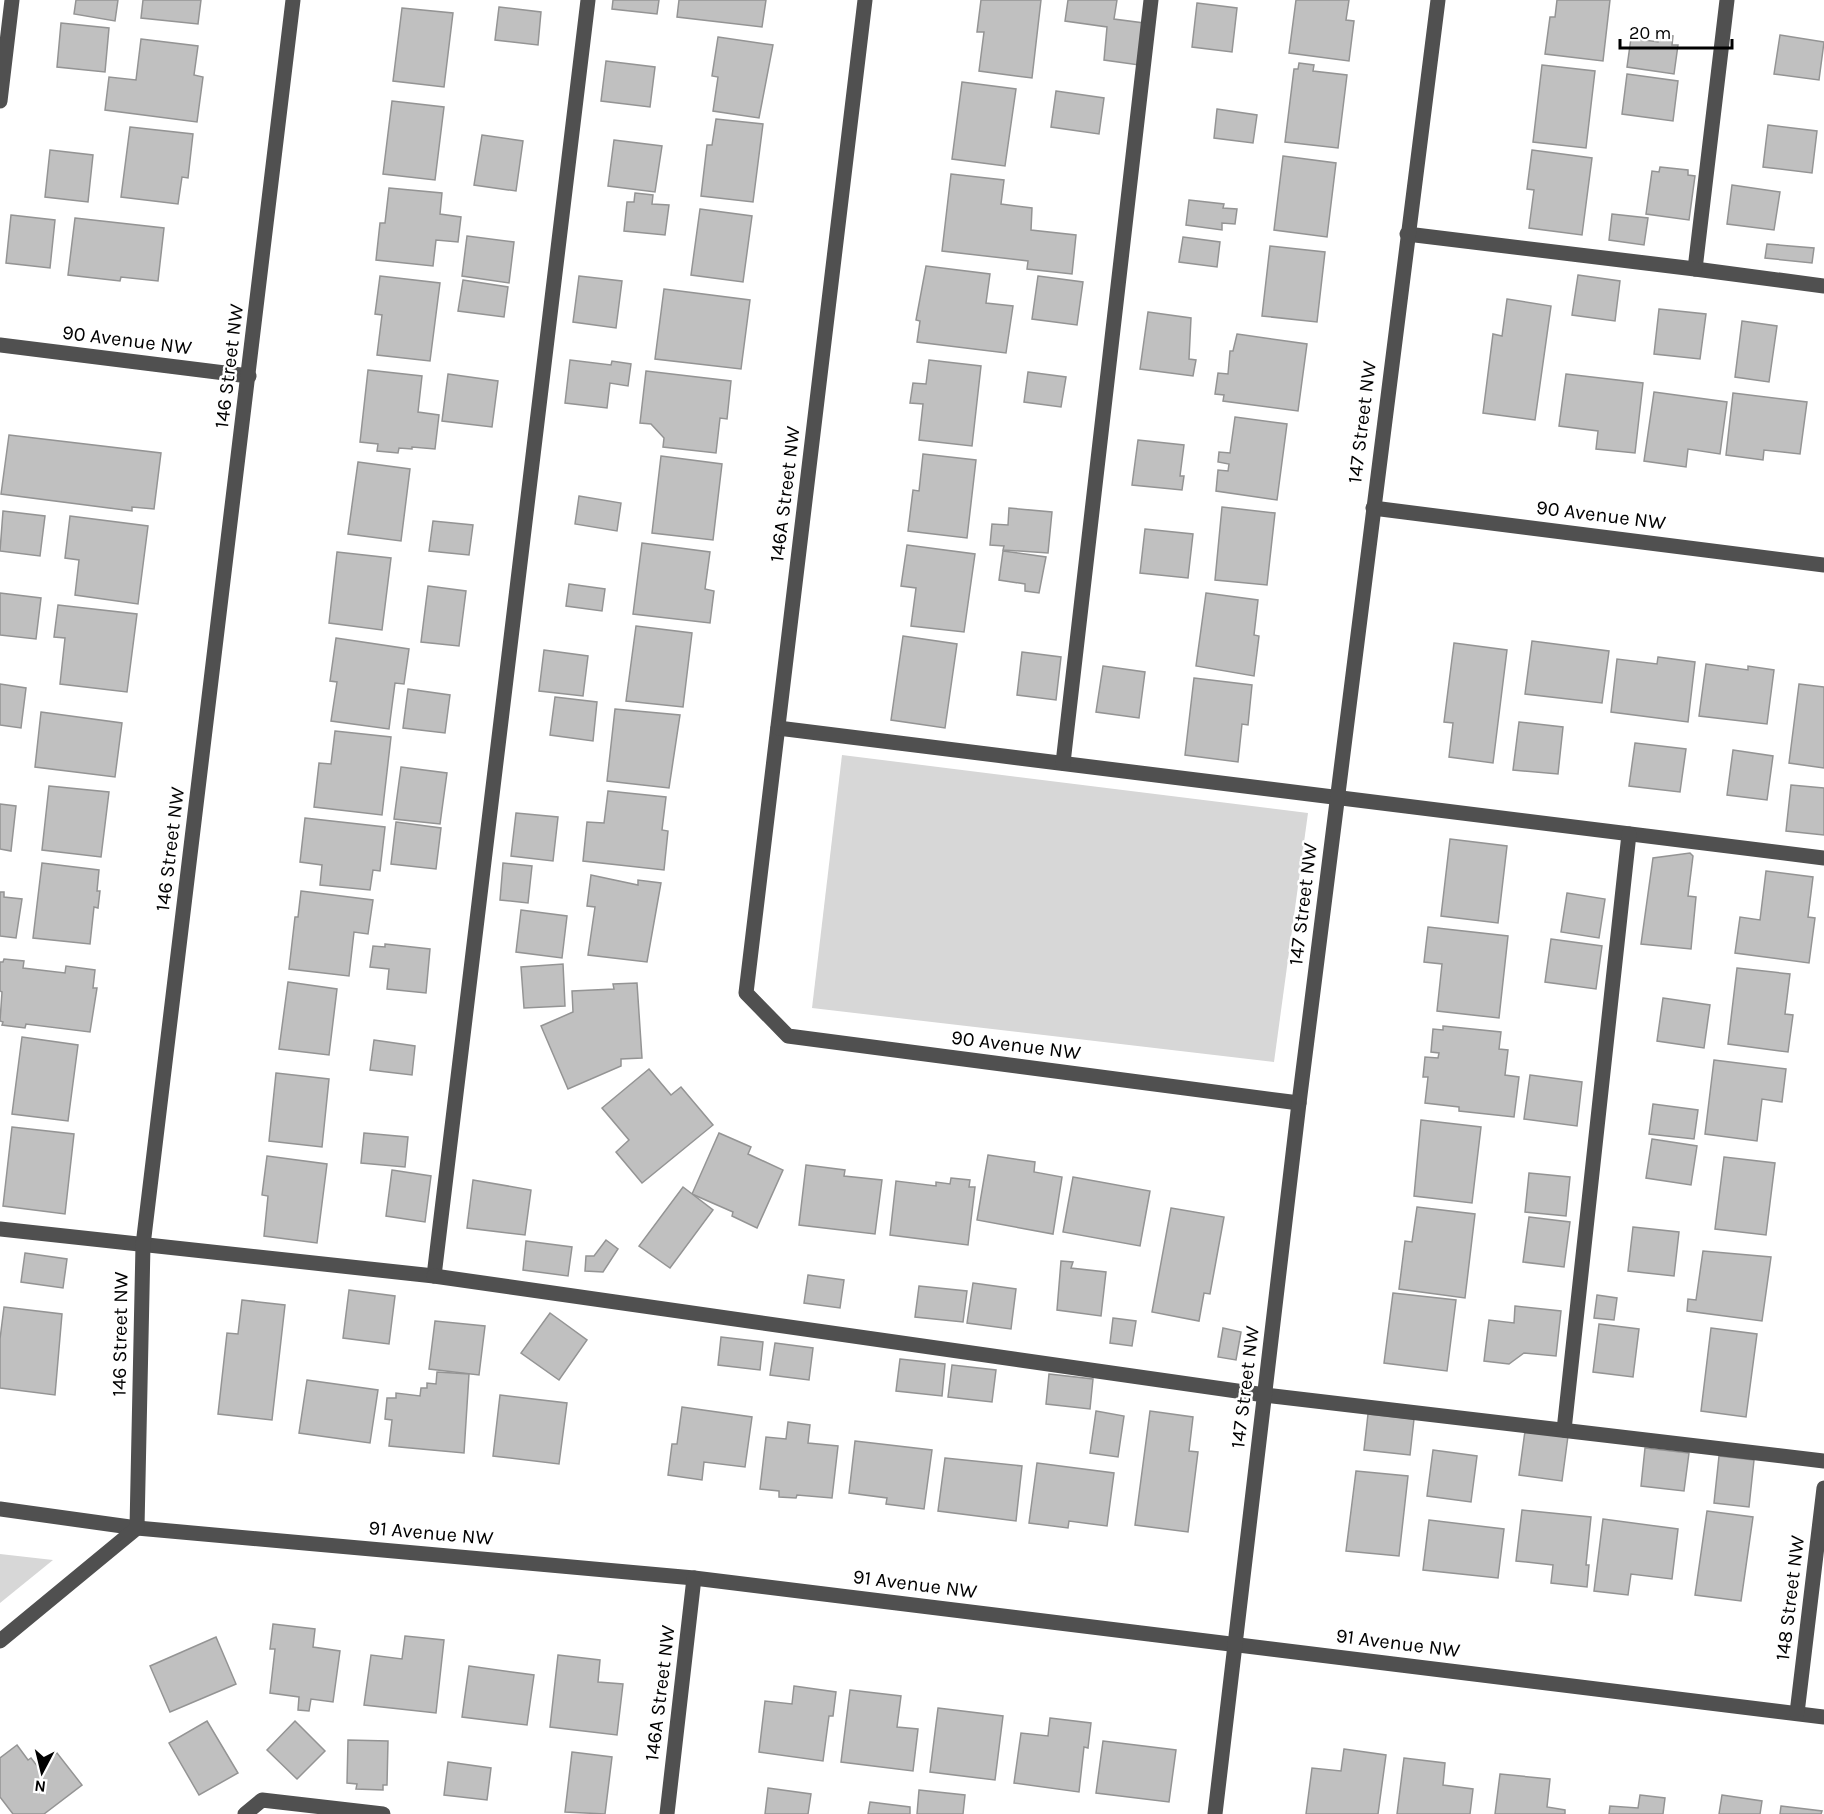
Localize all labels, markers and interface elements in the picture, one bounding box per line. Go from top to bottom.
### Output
scale bar [1620,12,1732,50]
text: 20 m [1629,22,1671,44]
street label: 146 Street NW [210,302,248,430]
street label: 90 Avenue NW [61,321,193,359]
street label: 147 Street NW [1343,359,1381,485]
street label: 146A Street NW [765,425,805,563]
street label: 90 Avenue NW [1535,496,1667,534]
street label: 146 Street NW [151,785,189,913]
street label: 147 Street NW [1284,841,1322,967]
street label: 90 Avenue NW [950,1026,1082,1064]
street label: 146 Street NW [107,1271,133,1397]
street label: 147 Street NW [1226,1324,1264,1450]
street label: 91 Avenue NW [368,1516,494,1550]
street label: 148 Street NW [1771,1534,1809,1662]
street label: 91 Avenue NW [852,1565,979,1603]
street label: 146A Street NW [640,1624,680,1762]
street label: 91 Avenue NW [1335,1624,1462,1662]
north arrow [12,1742,72,1802]
text: N [33,1776,47,1797]

